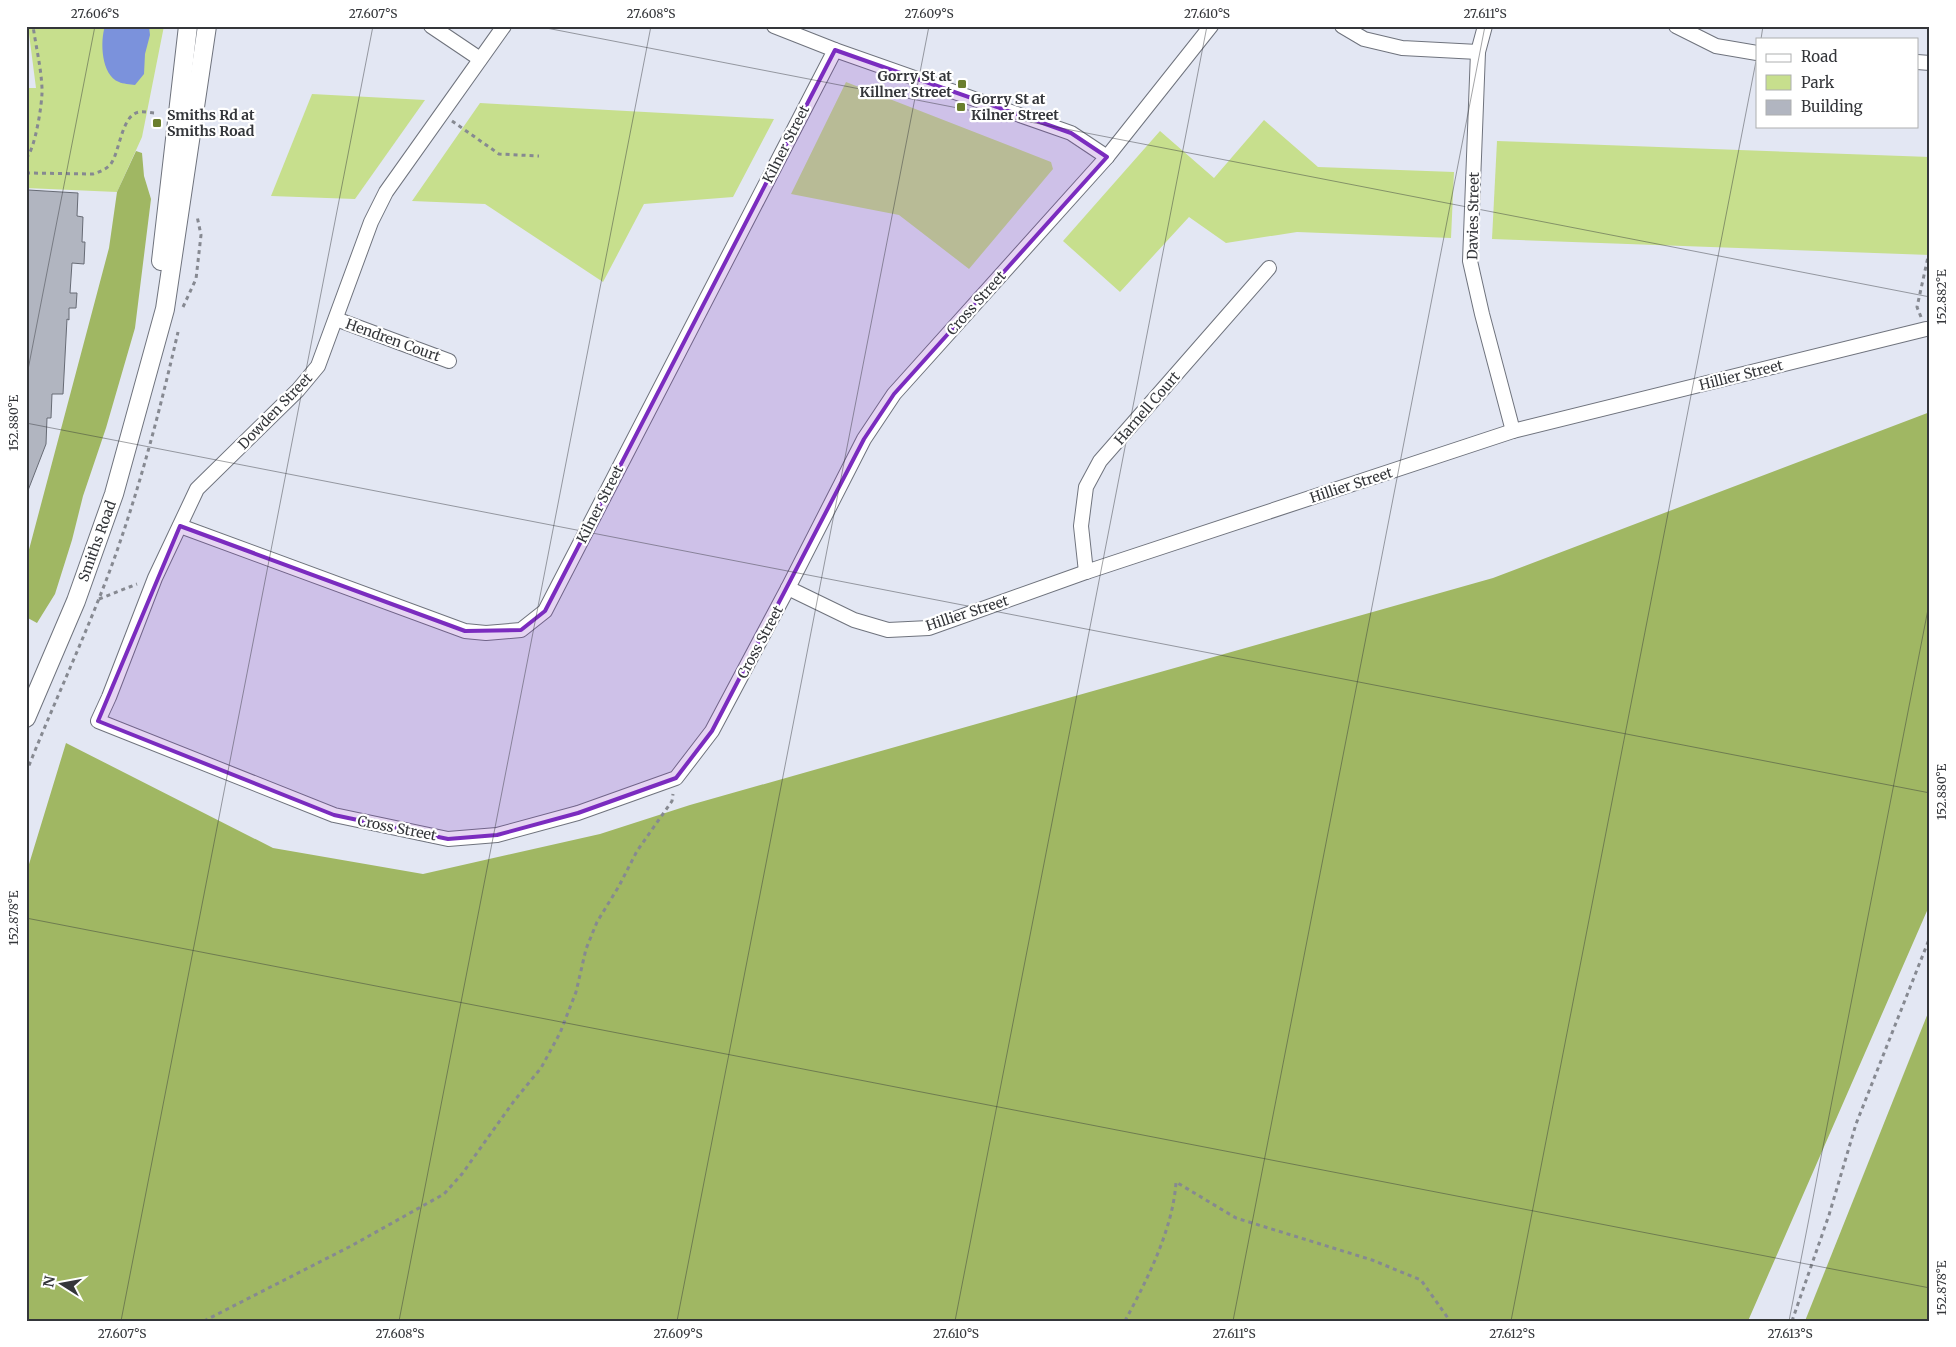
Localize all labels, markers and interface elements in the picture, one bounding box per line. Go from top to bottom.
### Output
text: 27.606°S [71,6,119,21]
text: 27.607°S [349,6,397,21]
text: 27.608°S [627,6,675,21]
text: 27.609°S [904,6,954,21]
text: 27.610°S [1184,6,1230,21]
text: 27.611°S [1463,6,1507,21]
legend [1756,38,1918,128]
text: Road [1801,47,1837,66]
place label: Gorry St at Killner Street [860,67,952,101]
text: Park [1801,73,1835,92]
marker: Gorry St at Killner Street [956,78,968,90]
place label: Gorry St at Kilner Street [971,90,1059,124]
text: Building [1801,97,1863,116]
street label: Kilner Street [759,101,814,186]
marker: Gorry St at Kilner Street [955,101,967,113]
place label: Smiths Rd at Smiths Road [167,106,255,140]
marker: Smiths Rd at Smiths Road [151,117,163,129]
street label: Davies Street [1463,171,1483,260]
street label: Cross Street [942,267,1010,339]
text: 152.882°E [1934,269,1949,325]
street label: Hendren Court [343,315,443,366]
street label: Hillier Street [1697,356,1785,394]
street label: Harnell Court [1110,367,1184,448]
street label: Dowden Street [234,369,316,453]
text: 152.880°E [6,394,21,451]
street label: Kilner Street [573,461,628,546]
street label: Hillier Street [1307,463,1395,507]
street label: Smiths Road [74,497,120,584]
street label: Hillier Street [923,591,1011,635]
street label: Cross Street [733,602,787,682]
text: 152.880°E [1934,763,1949,820]
street label: Cross Street [356,812,439,845]
text: 152.878°E [6,890,21,945]
north arrow [38,1260,88,1310]
text: 152.878°E [1934,1260,1949,1315]
text: N [39,1274,59,1289]
text: 27.607°S [98,1326,146,1341]
text: 27.608°S [376,1326,424,1341]
text: 27.609°S [653,1326,703,1341]
text: 27.610°S [933,1326,979,1341]
text: 27.611°S [1212,1326,1256,1341]
text: 27.612°S [1489,1326,1535,1341]
text: 27.613°S [1767,1326,1813,1341]

